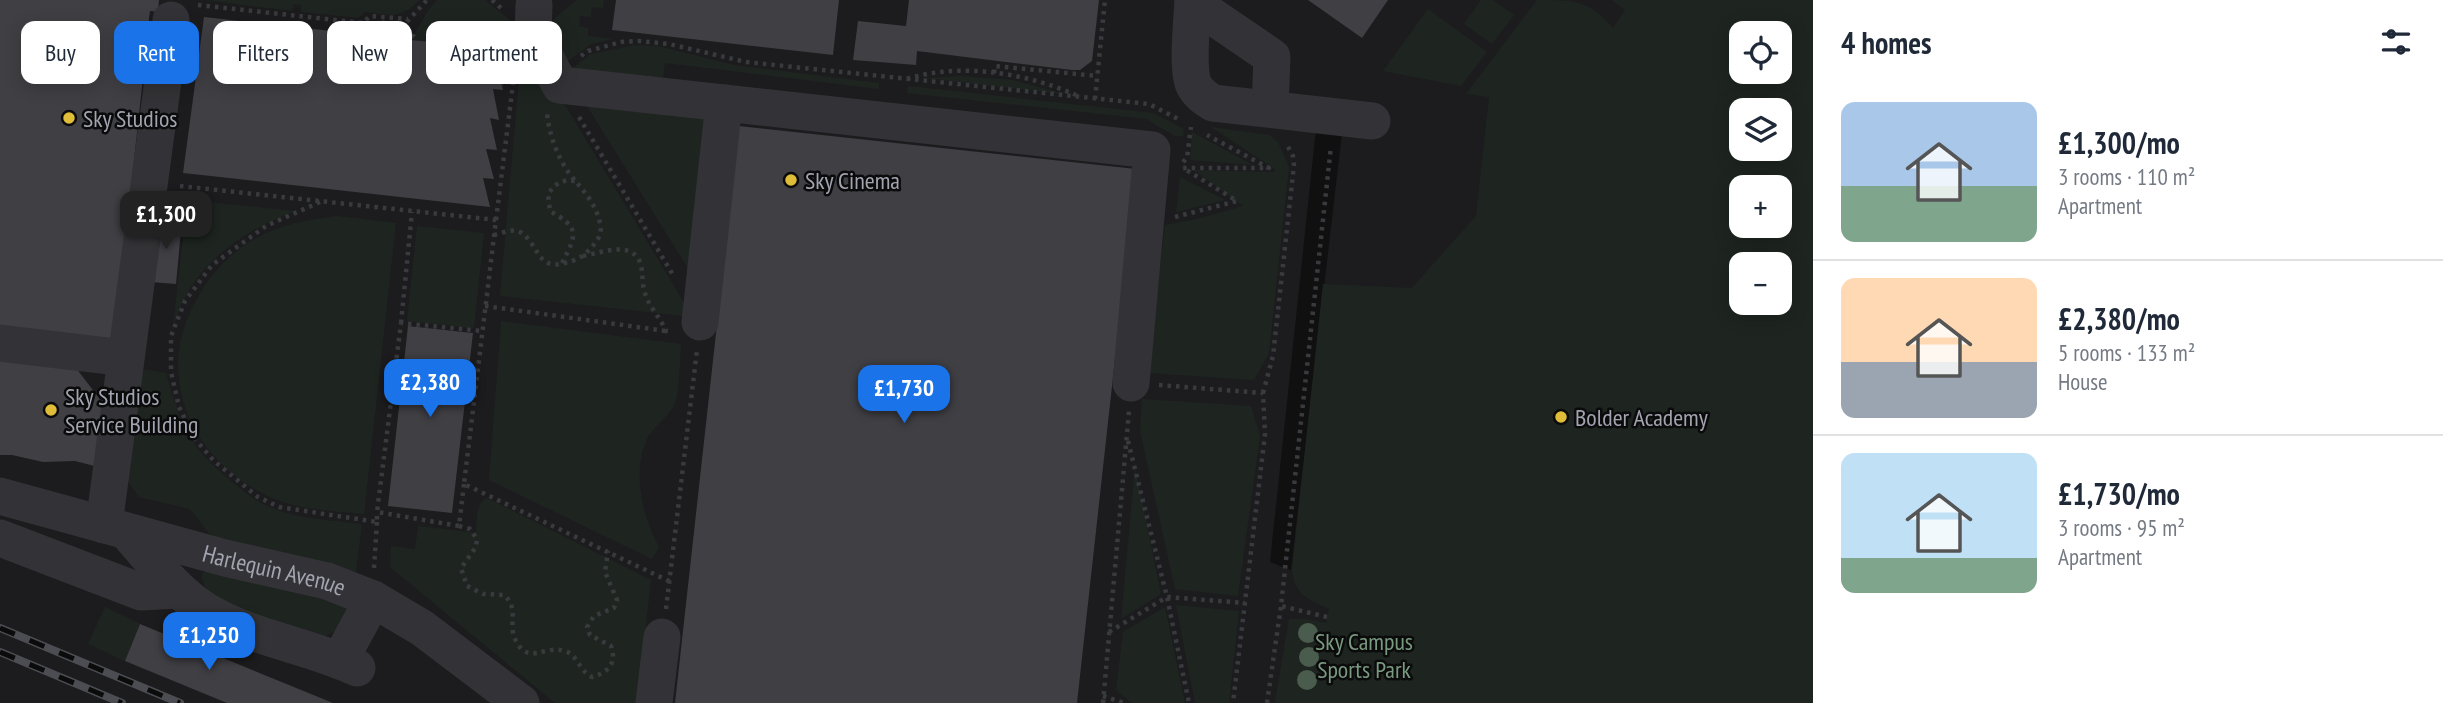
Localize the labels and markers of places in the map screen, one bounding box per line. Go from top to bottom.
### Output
place label: Sky Studios [83,103,177,134]
marker: Sky Studios [61,110,77,126]
place label: Sky Cinema [805,165,900,196]
marker: Sky Cinema [783,172,799,188]
pin: £1,300 [109,191,223,251]
pin: £2,380 [373,360,487,419]
pin: £1,730 [847,366,961,425]
place label: Sky Studios Service Building [65,381,198,440]
marker: Sky Studios Service Building [43,402,59,418]
place label: Bolder Academy [1575,402,1708,433]
marker: Bolder Academy [1553,409,1569,425]
pin: £1,250 [152,612,266,672]

